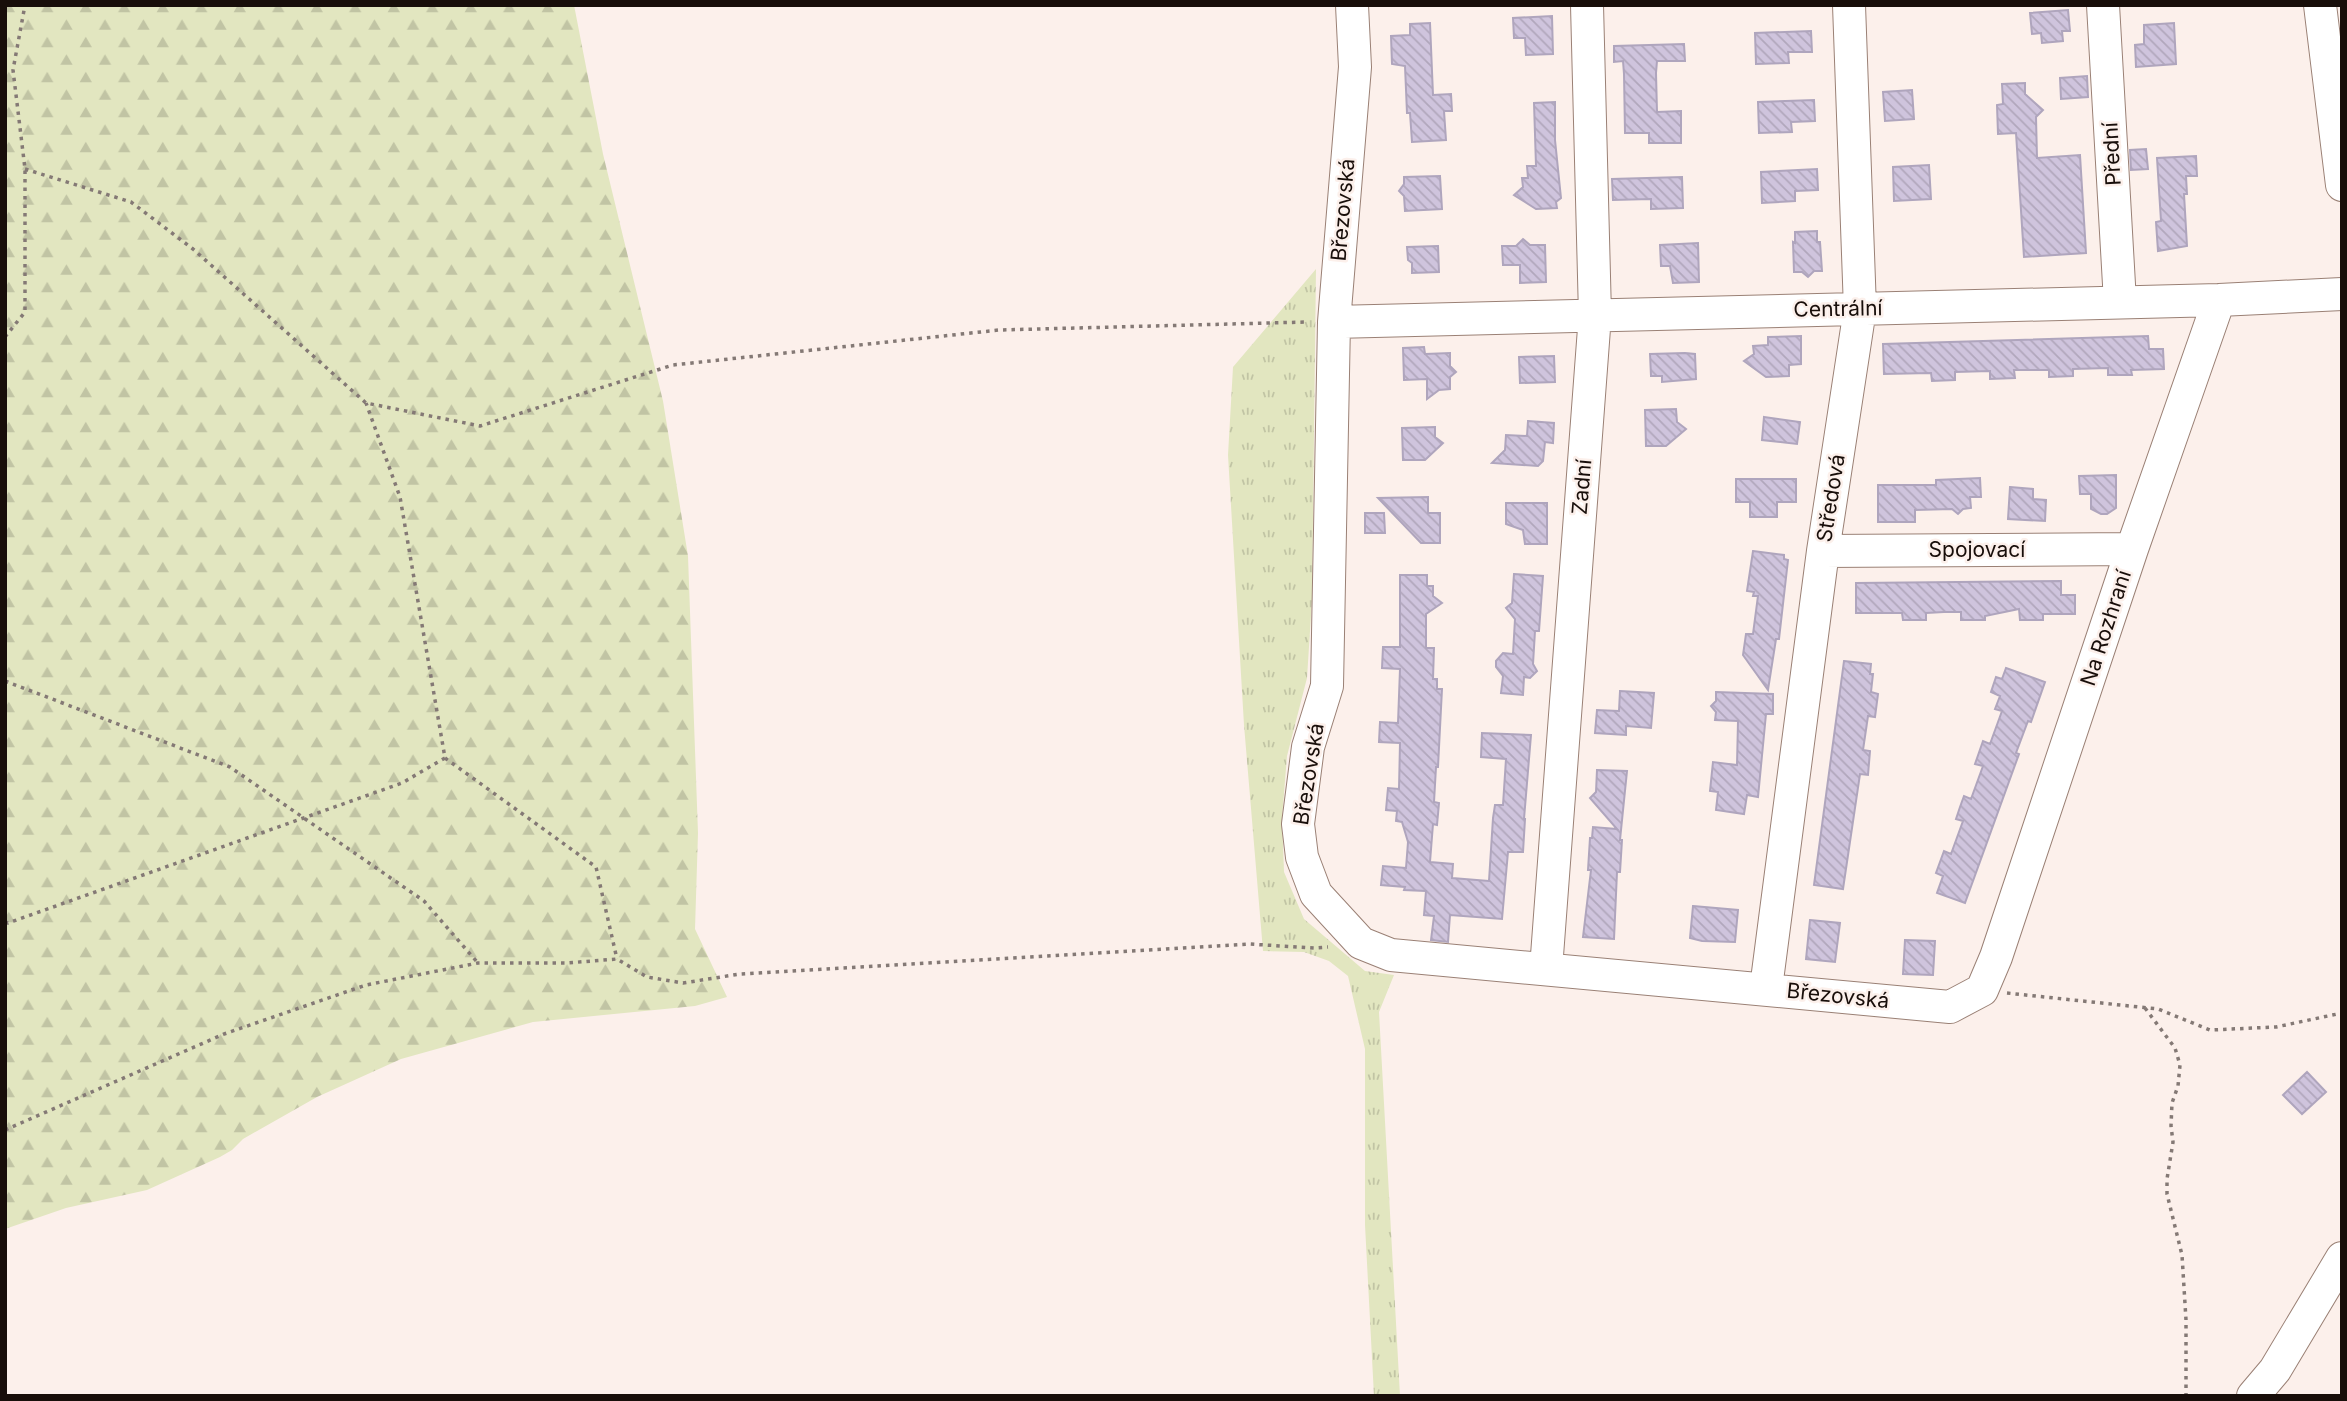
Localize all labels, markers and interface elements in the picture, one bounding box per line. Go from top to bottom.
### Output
street label: Přední [2097,121,2126,186]
street label: Březovská [1326,158,1359,262]
street label: Centrální [1793,295,1884,322]
street label: Středová [1811,452,1850,544]
street label: Zadní [1567,457,1596,516]
street label: Spojovací [1929,537,2026,562]
street label: Na Rozhraní [2075,566,2136,689]
street label: Březovská [1288,721,1329,827]
street label: Březovská [1786,978,1891,1013]

